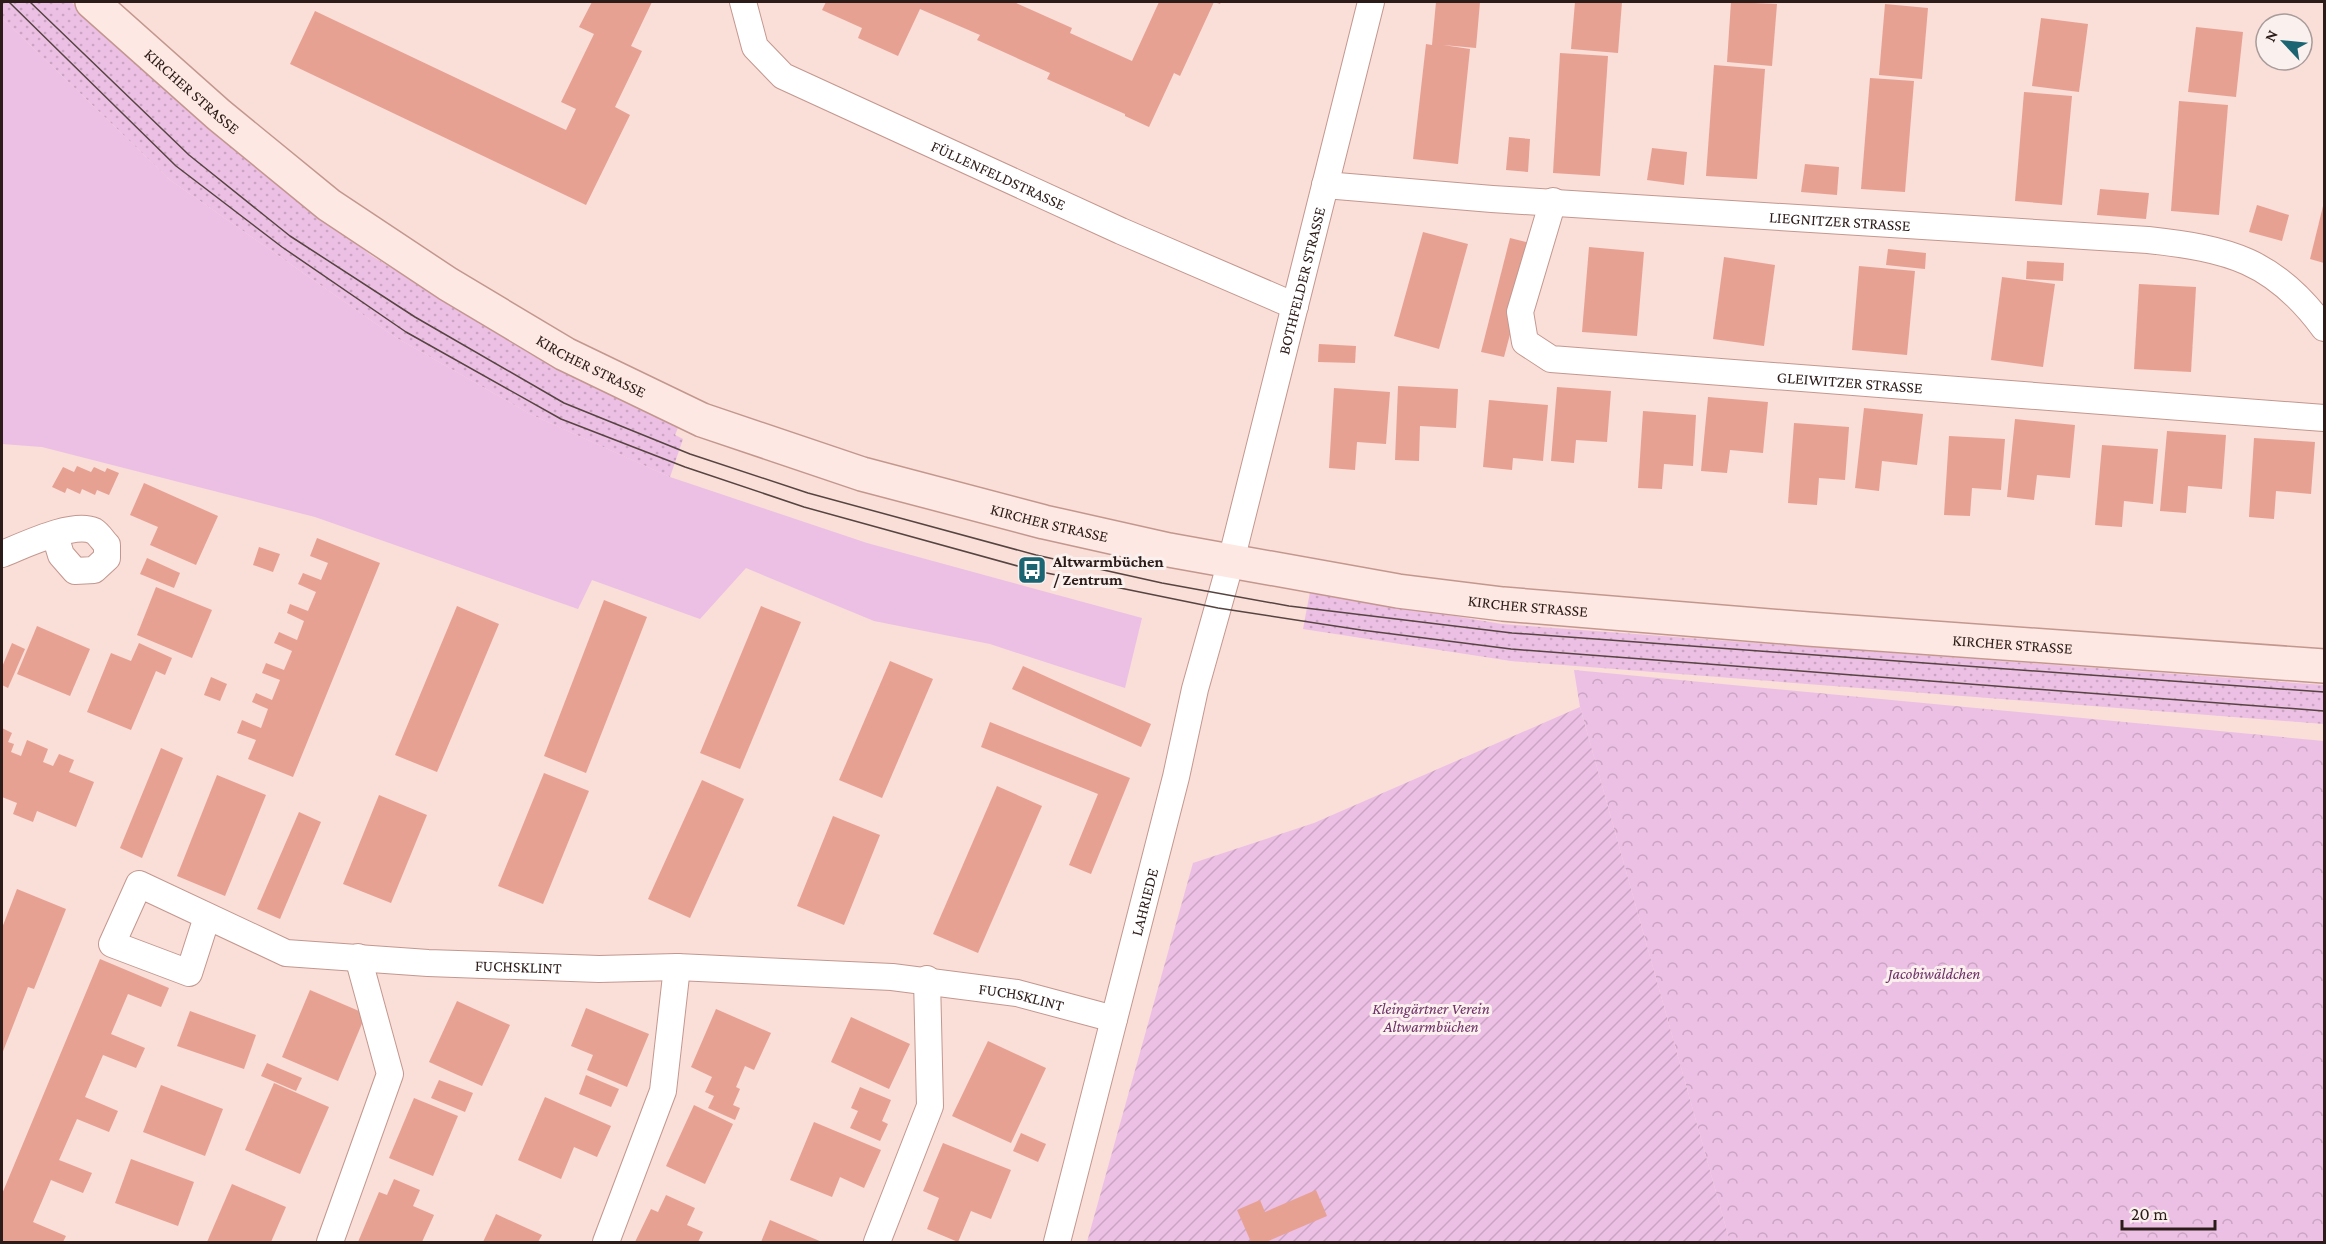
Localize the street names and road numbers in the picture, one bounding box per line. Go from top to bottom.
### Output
street label: KIRCHER STRASSE [141,45,243,137]
street label: FÜLLENFELDSTRASSE [928,137,1068,214]
street label: BOTHFELDER STRASSE [1275,205,1328,356]
street label: LIEGNITZER STRASSE [1768,208,1911,234]
street label: KIRCHER STRASSE [533,331,649,401]
street label: GLEIWITZER STRASSE [1776,368,1924,396]
street label: KIRCHER STRASSE [989,500,1110,545]
street label: KIRCHER STRASSE [1467,592,1589,620]
street label: KIRCHER STRASSE [1952,631,2073,657]
street label: LAHRIEDE [1128,866,1161,938]
street label: FUCHSKLINT [475,957,562,977]
street label: FUCHSKLINT [978,980,1066,1014]

